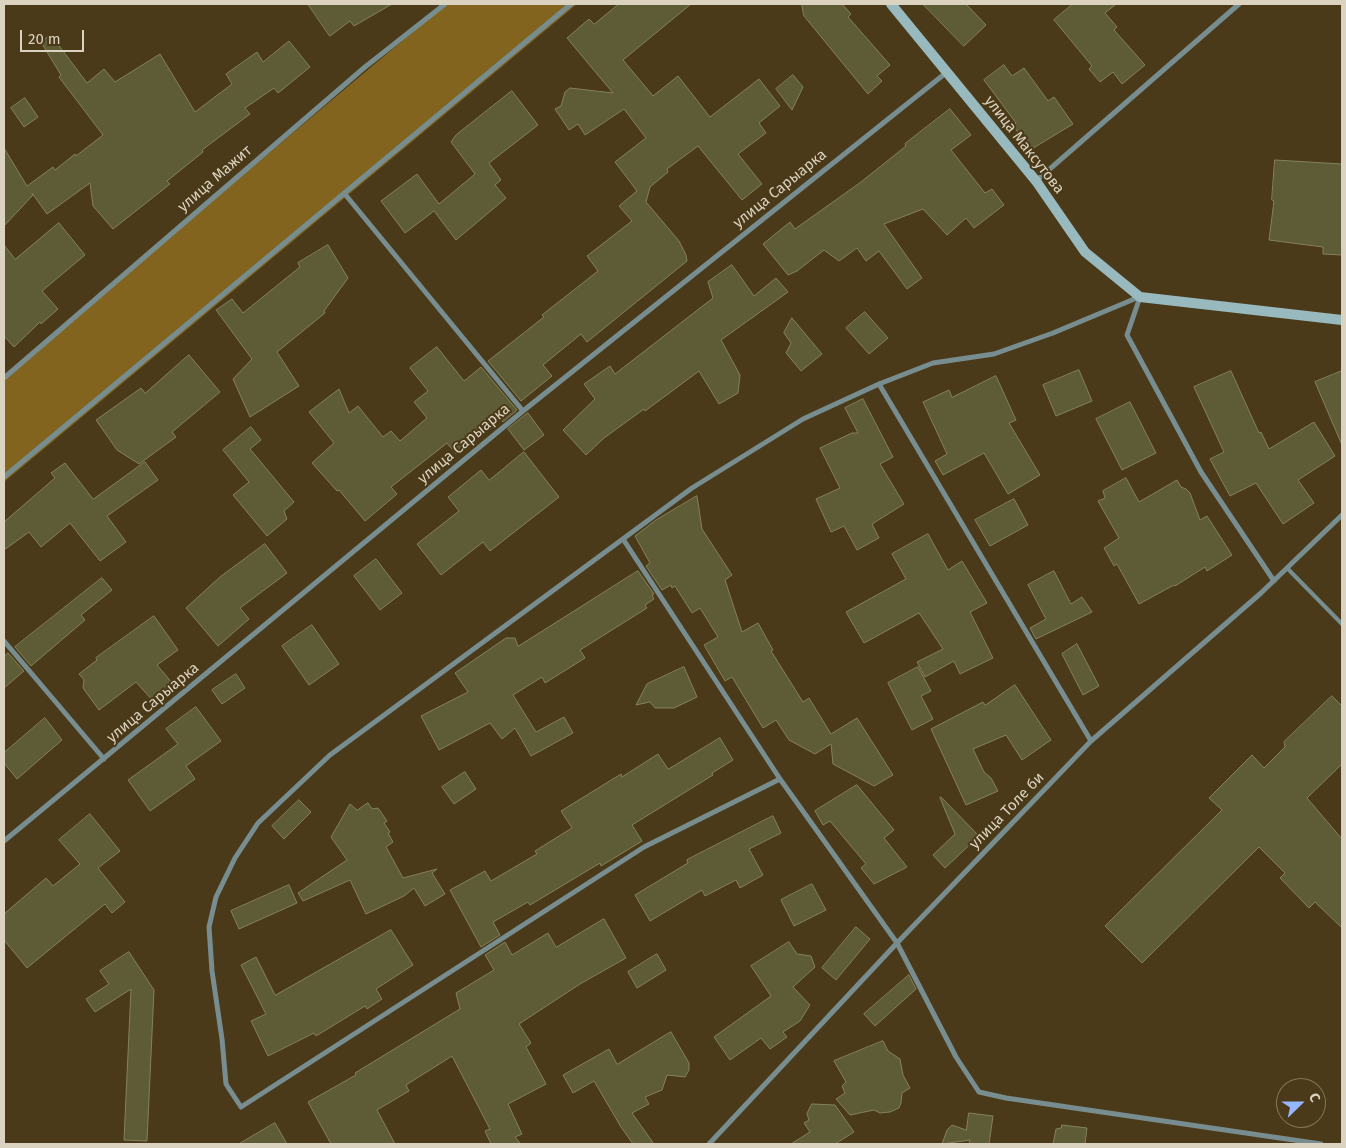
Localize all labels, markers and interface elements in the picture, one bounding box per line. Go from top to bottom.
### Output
scale bar [22,20,86,52]
text: 20 m [28,30,61,48]
street label: улица Максутова [980,92,1068,198]
street label: улица Мажит [174,142,256,216]
street label: улица Сарыарка [730,146,830,232]
street label: улица Сарыарка [414,400,514,488]
street label: улица Сарыарка [103,659,203,747]
street label: улица Толе би [966,769,1048,853]
north arrow [1276,1078,1326,1128]
text: С [1305,1091,1324,1104]

